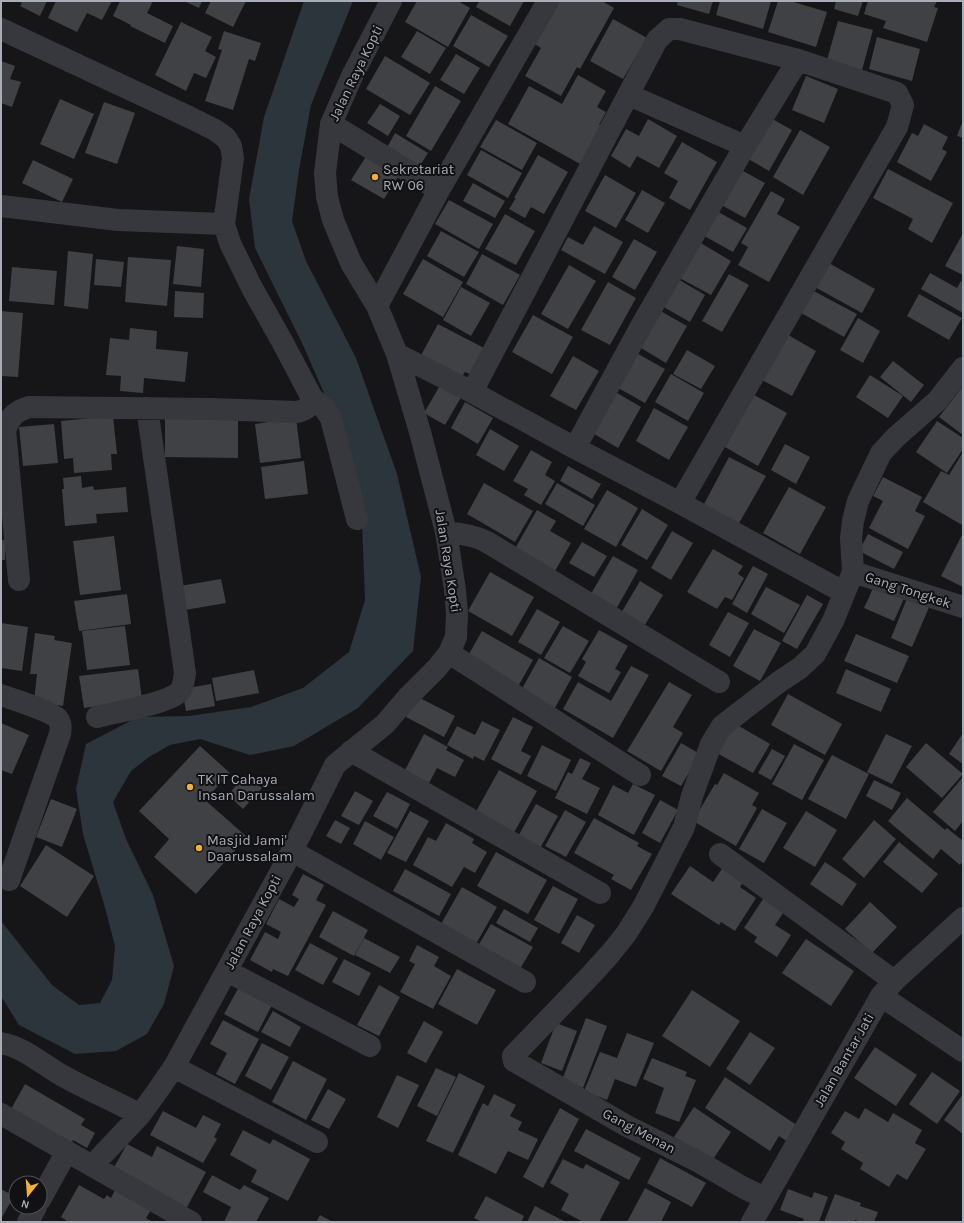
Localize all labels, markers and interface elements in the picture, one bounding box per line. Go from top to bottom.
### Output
street label: Jalan Raya Kopti [325,22,387,124]
place label: Sekretariat RW 06 [383,161,454,194]
marker: Sekretariat RW 06 [370,172,380,182]
street label: Jalan Raya Kopti [431,508,465,614]
street label: Gang Tongkek [863,568,953,612]
place label: TK IT Cahaya Insan Darussalam [198,771,315,804]
marker: TK IT Cahaya Insan Darussalam [185,782,195,792]
place label: Masjid Jami' Daarussalam [207,832,292,865]
marker: Masjid Jami' Daarussalam [194,843,204,853]
street label: Jalan Raya Kopti [221,872,285,972]
street label: Jalan Bantar Jati [810,1010,878,1110]
street label: Gang Menan [600,1105,678,1157]
north arrow [8,1175,48,1215]
text: N [20,1197,31,1211]

